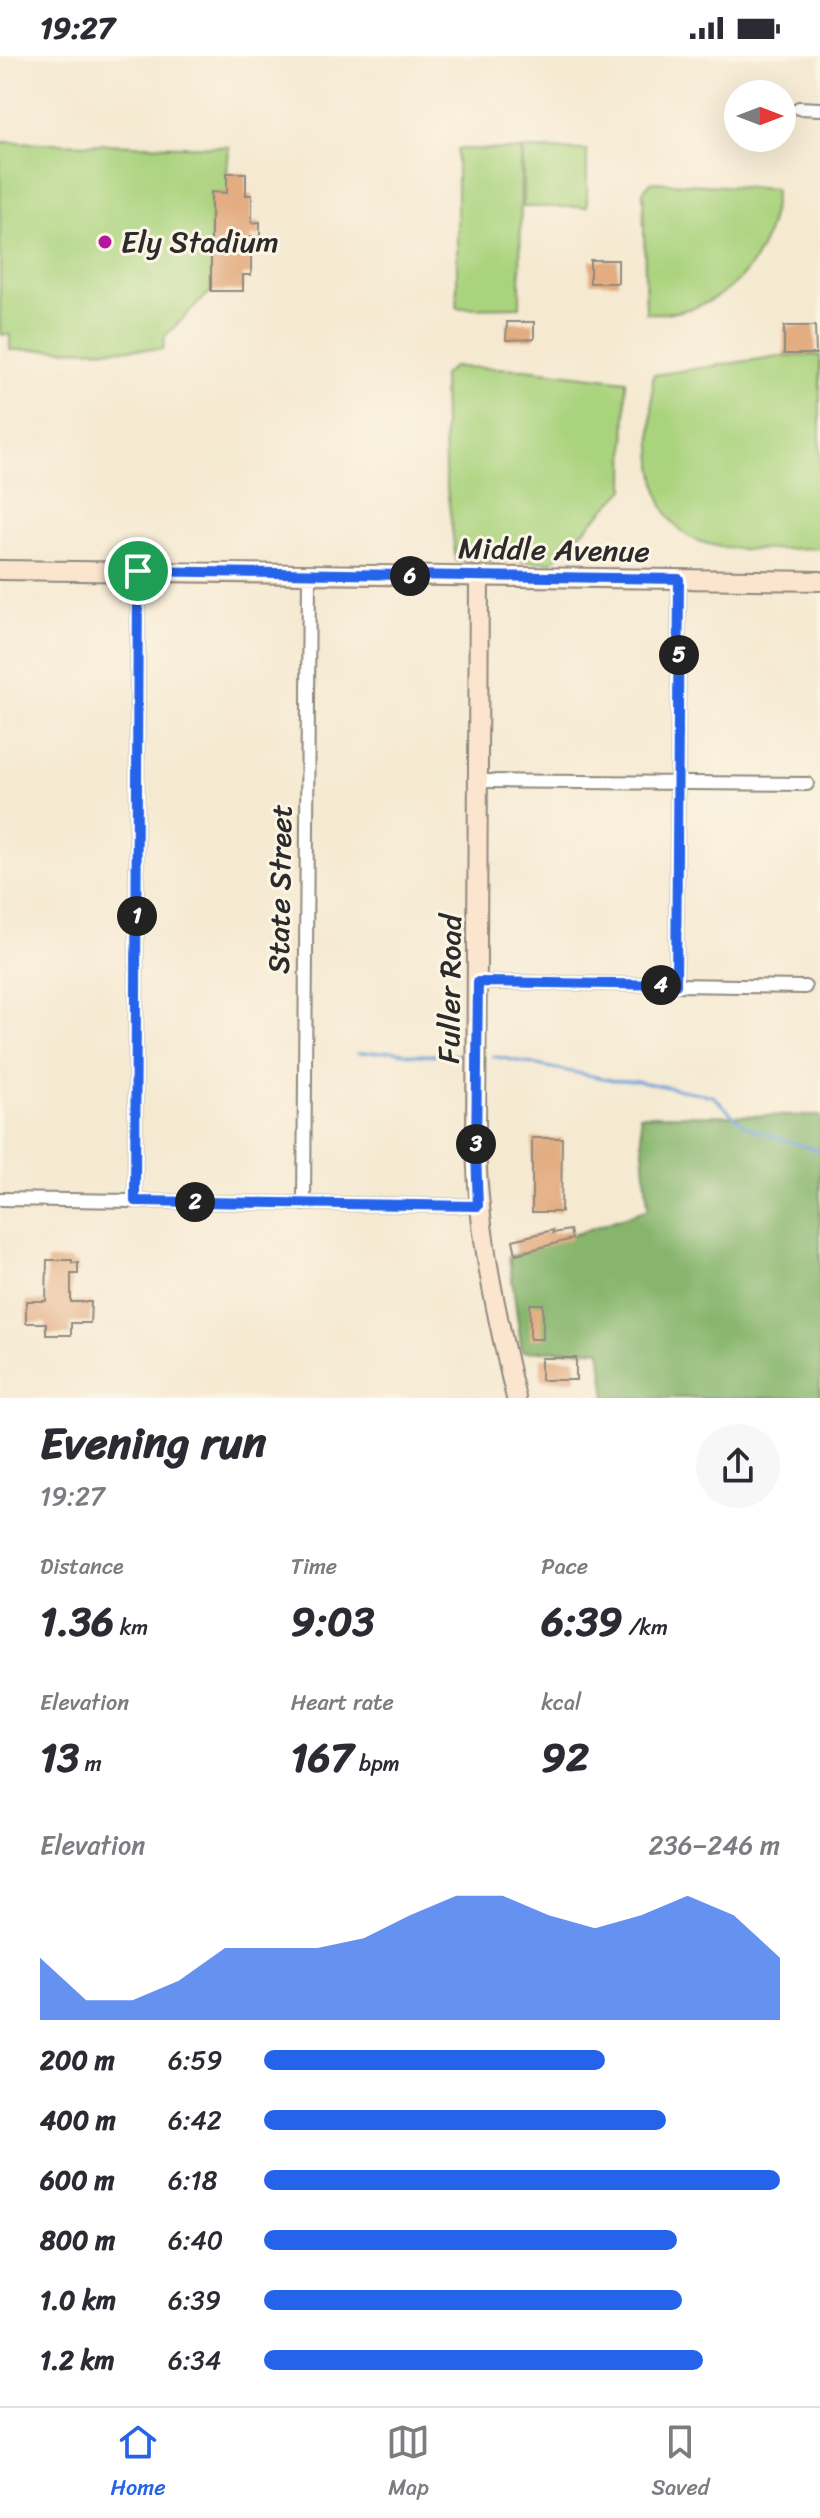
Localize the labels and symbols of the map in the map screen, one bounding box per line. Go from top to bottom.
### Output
north arrow [724,80,796,152]
place label: Ely Stadium [121,215,279,269]
marker: Ely Stadium [96,233,114,251]
street label: Middle Avenue [458,521,650,579]
pin [104,537,172,605]
pin: 6 [390,556,430,596]
pin: 5 [659,635,699,675]
street label: State Street [252,804,308,974]
pin: 1 [117,896,157,936]
street label: Fuller Road [422,912,478,1064]
pin: 4 [641,965,681,1005]
pin: 3 [456,1124,496,1164]
pin: 2 [175,1182,215,1222]

